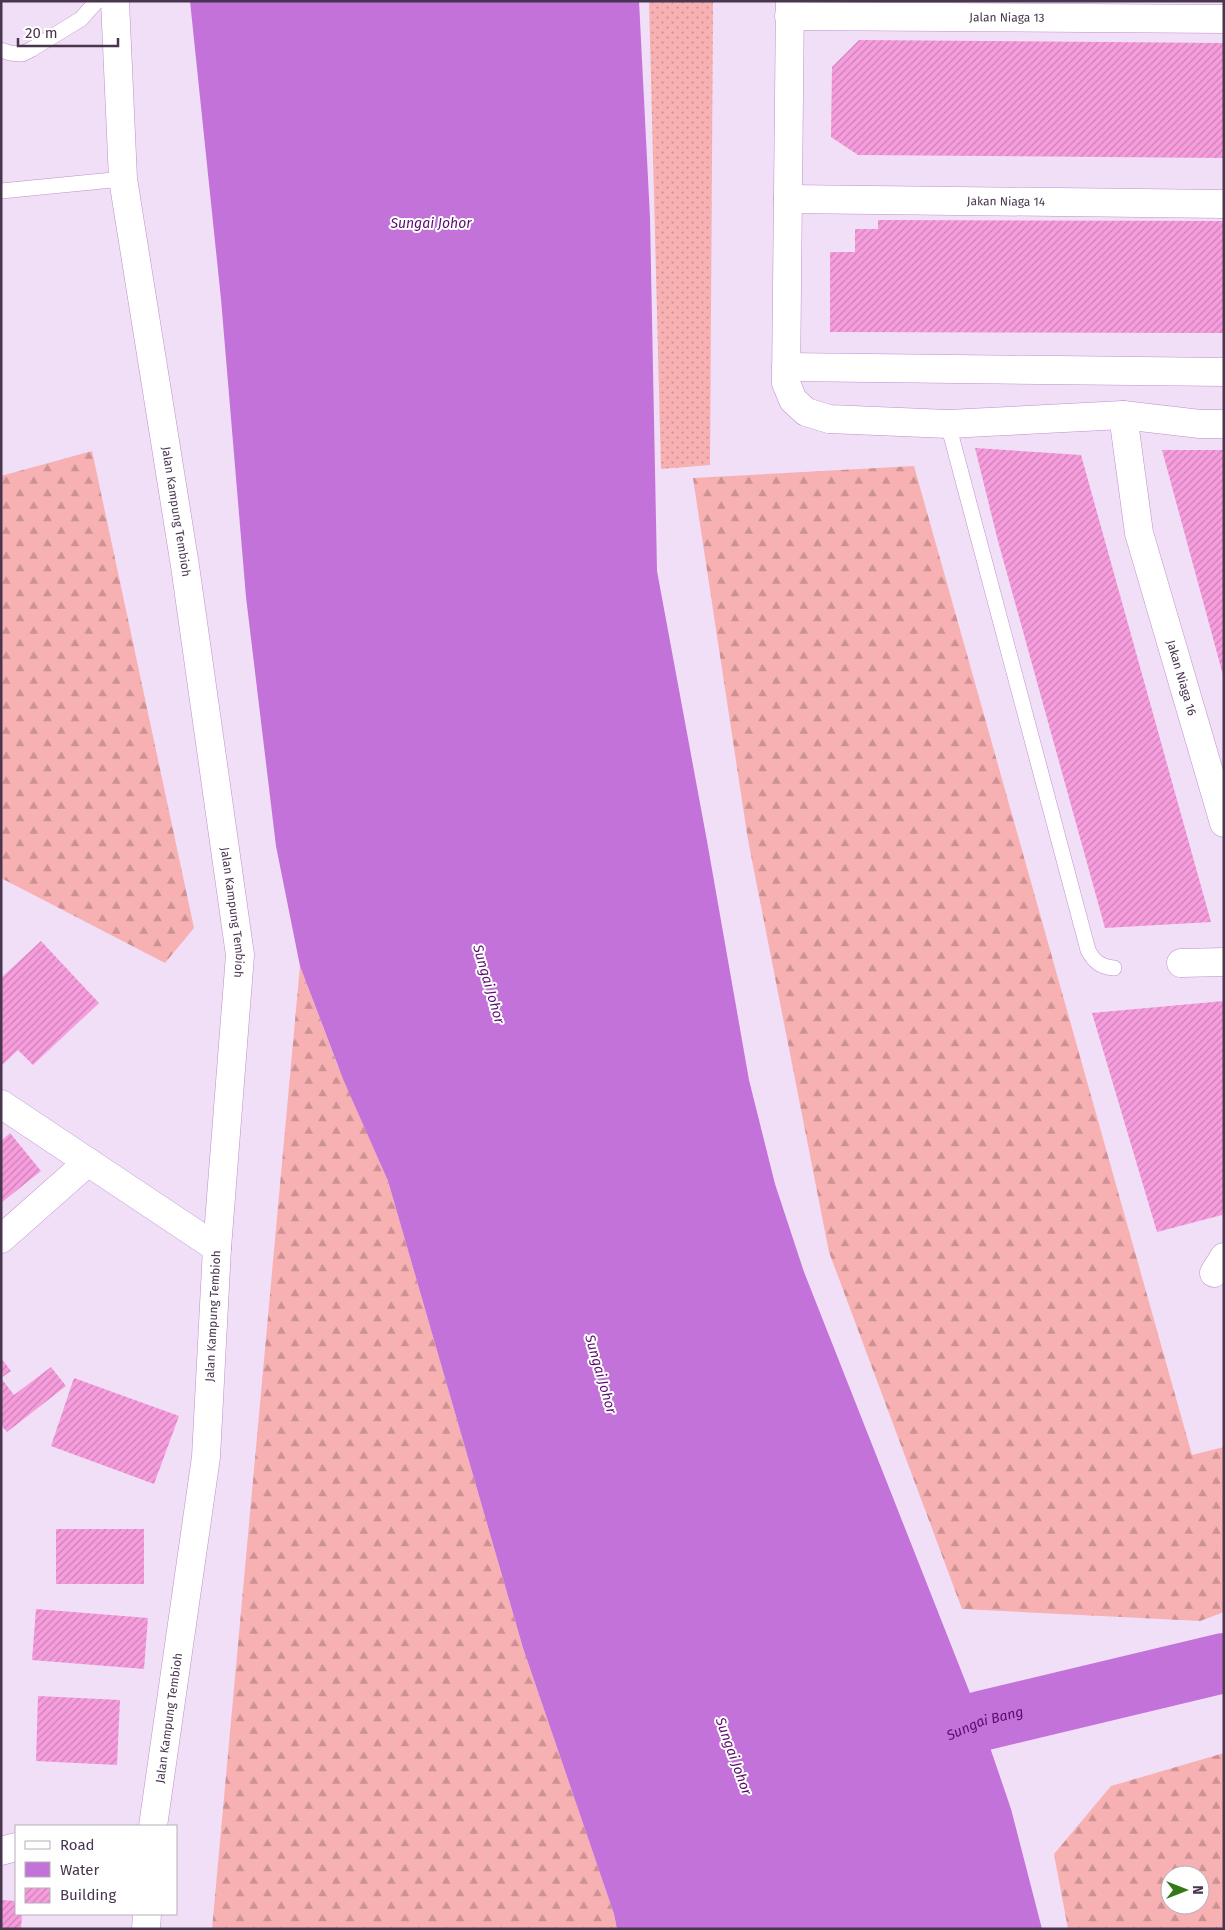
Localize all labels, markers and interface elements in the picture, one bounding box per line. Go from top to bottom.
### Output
street label: Jalan Niaga 13 [969,10,1045,25]
scale bar [18,15,118,47]
text: 20 m [25,24,58,42]
street label: Jakan Niaga 14 [967,194,1046,209]
water label: Sungai Johor [389,215,472,232]
street label: Jalan Kampung Tembioh [159,445,193,578]
street label: Jakan Niaga 16 [1164,638,1199,717]
street label: Jalan Kampung Tembioh [218,846,247,978]
water label: Sungai Johor [469,942,508,1026]
street label: Jalan Kampung Tembioh [203,1250,223,1382]
water label: Sungai Johor [581,1332,620,1416]
street label: Jalan Kampung Tembioh [153,1652,185,1784]
water label: Sungai Bang [943,1703,1025,1745]
water label: Sungai Johor [711,1714,756,1798]
legend [15,1825,178,1915]
text: Road [60,1836,95,1854]
text: Water [60,1861,99,1879]
north arrow [1160,1865,1210,1915]
text: N [1189,1885,1206,1895]
text: Building [60,1886,116,1904]

